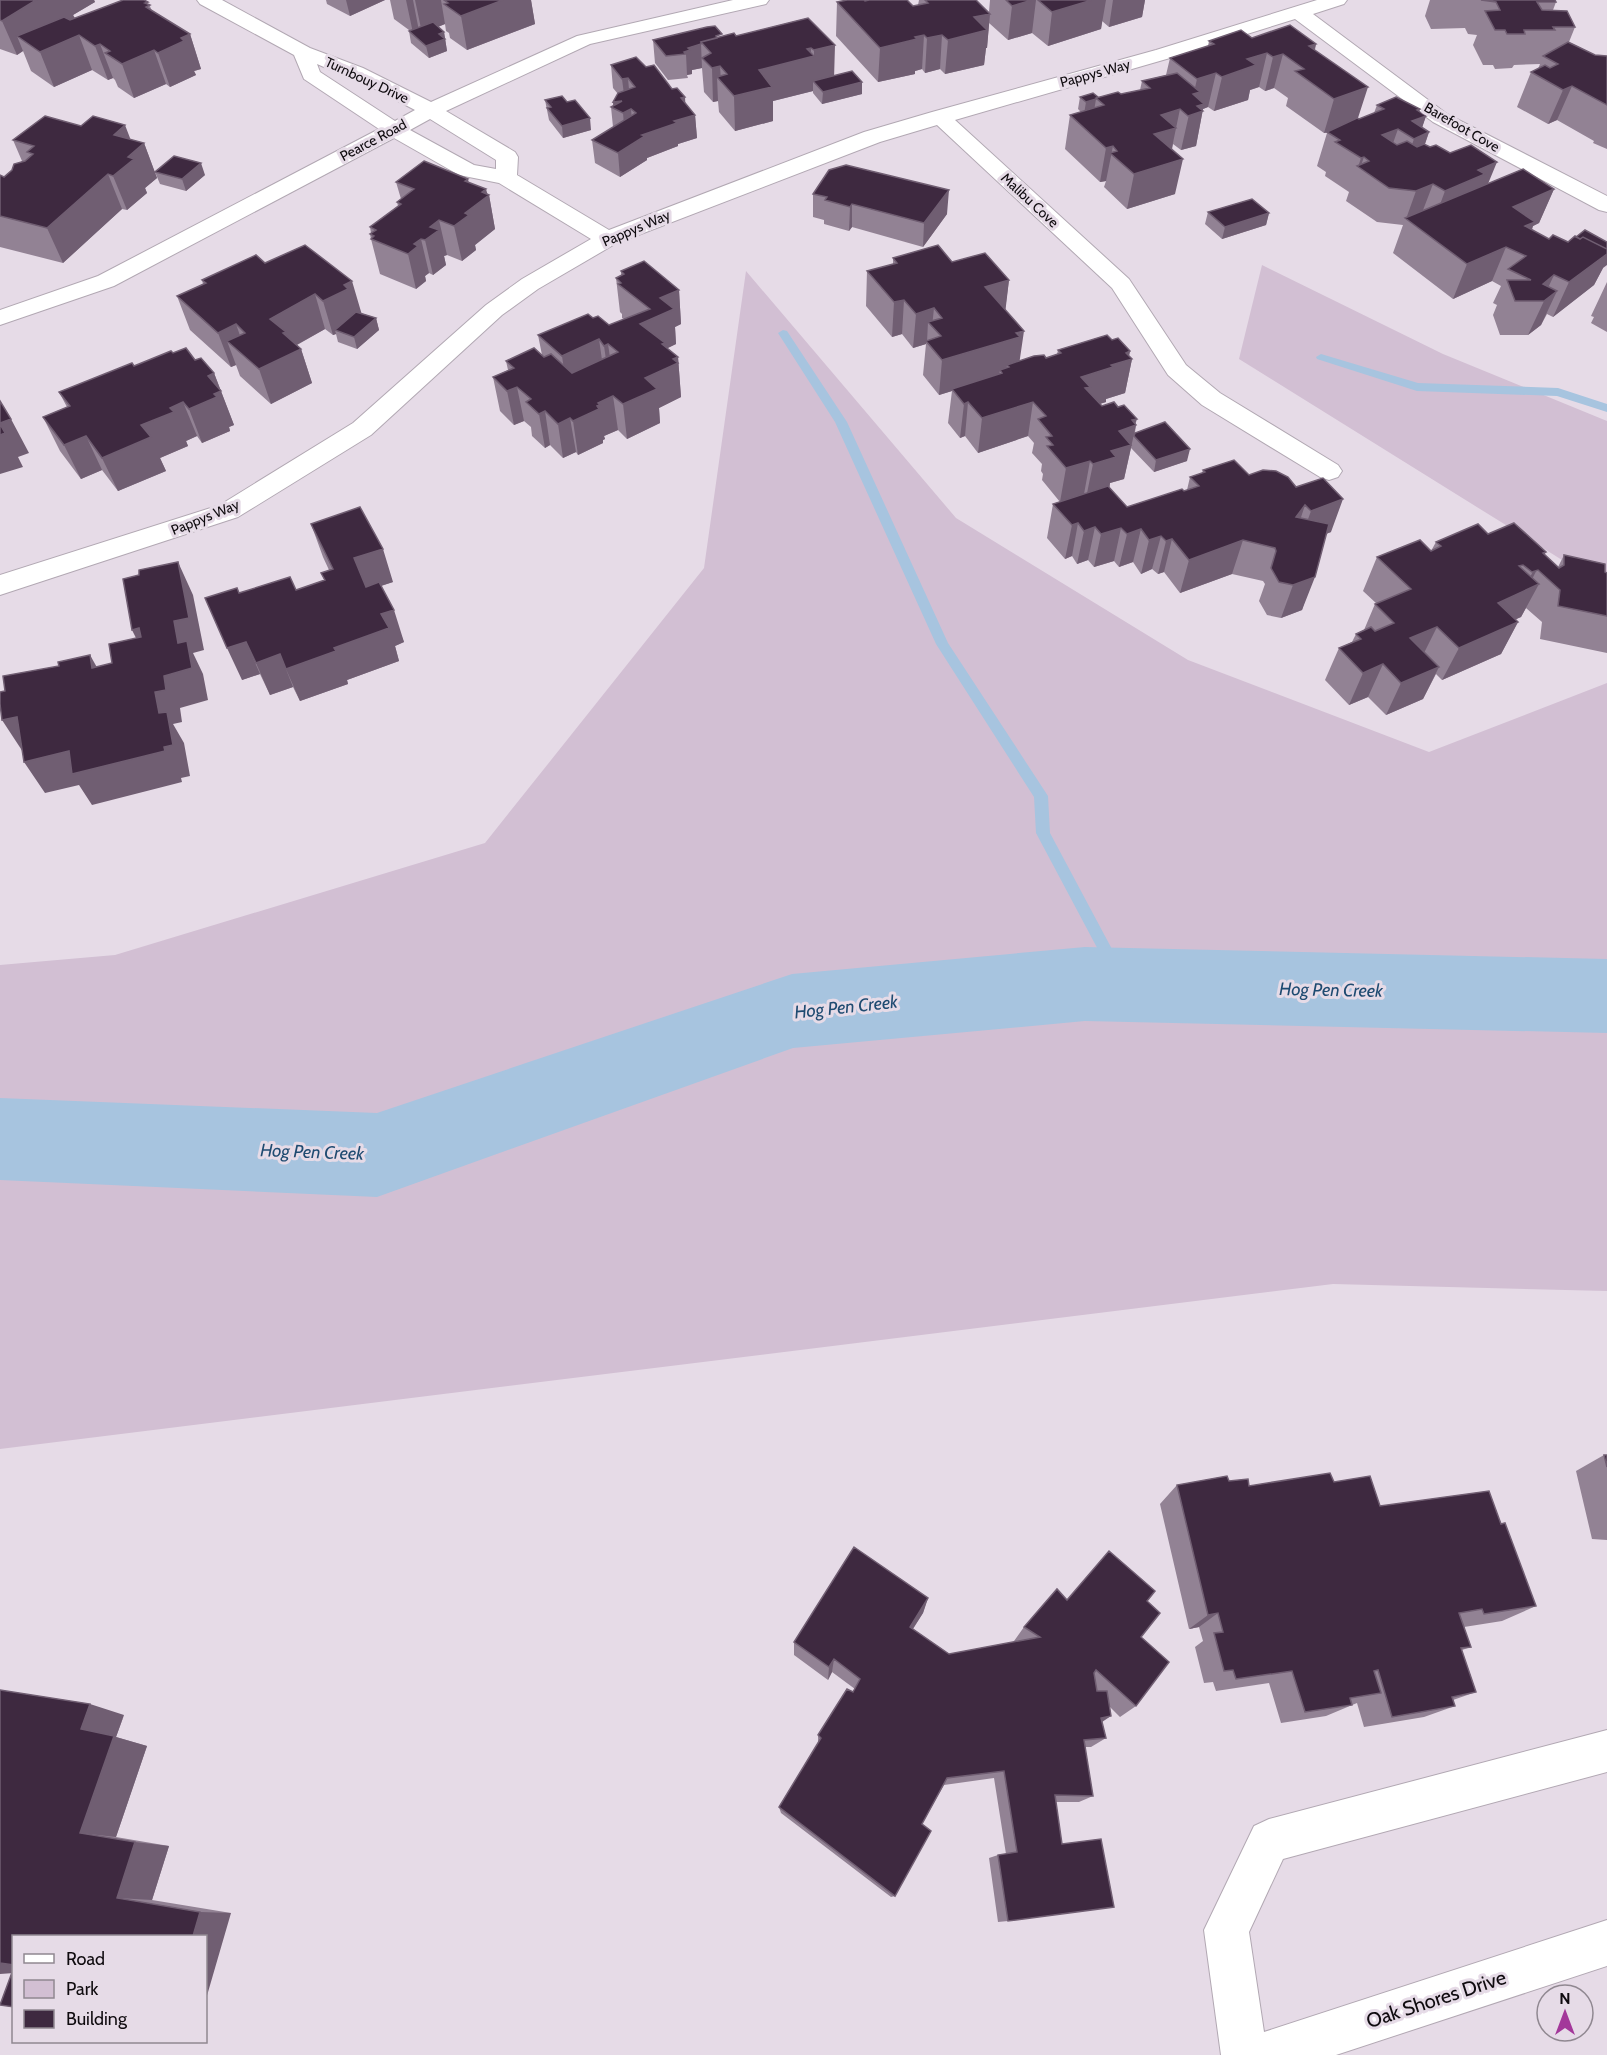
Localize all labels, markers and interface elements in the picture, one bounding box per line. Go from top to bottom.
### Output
street label: Turnbouy Drive [322,53,412,107]
street label: Pappys Way [1058,55,1132,91]
street label: Barefoot Cove [1421,98,1503,156]
street label: Pearce Road [337,115,409,165]
street label: Malibu Cove [997,169,1063,231]
street label: Pappys Way [599,206,673,250]
street label: Pappys Way [168,495,242,539]
water label: Hog Pen Creek [1279,978,1384,1002]
water label: Hog Pen Creek [793,990,900,1023]
water label: Hog Pen Creek [260,1139,366,1165]
legend [12,1935,207,2043]
text: Road [66,1948,105,1970]
street label: Oak Shores Drive [1363,1965,1509,2033]
text: Park [66,1978,99,2000]
north arrow [1535,1983,1595,2043]
text: N [1559,1989,1571,2008]
text: Building [66,2008,128,2030]

